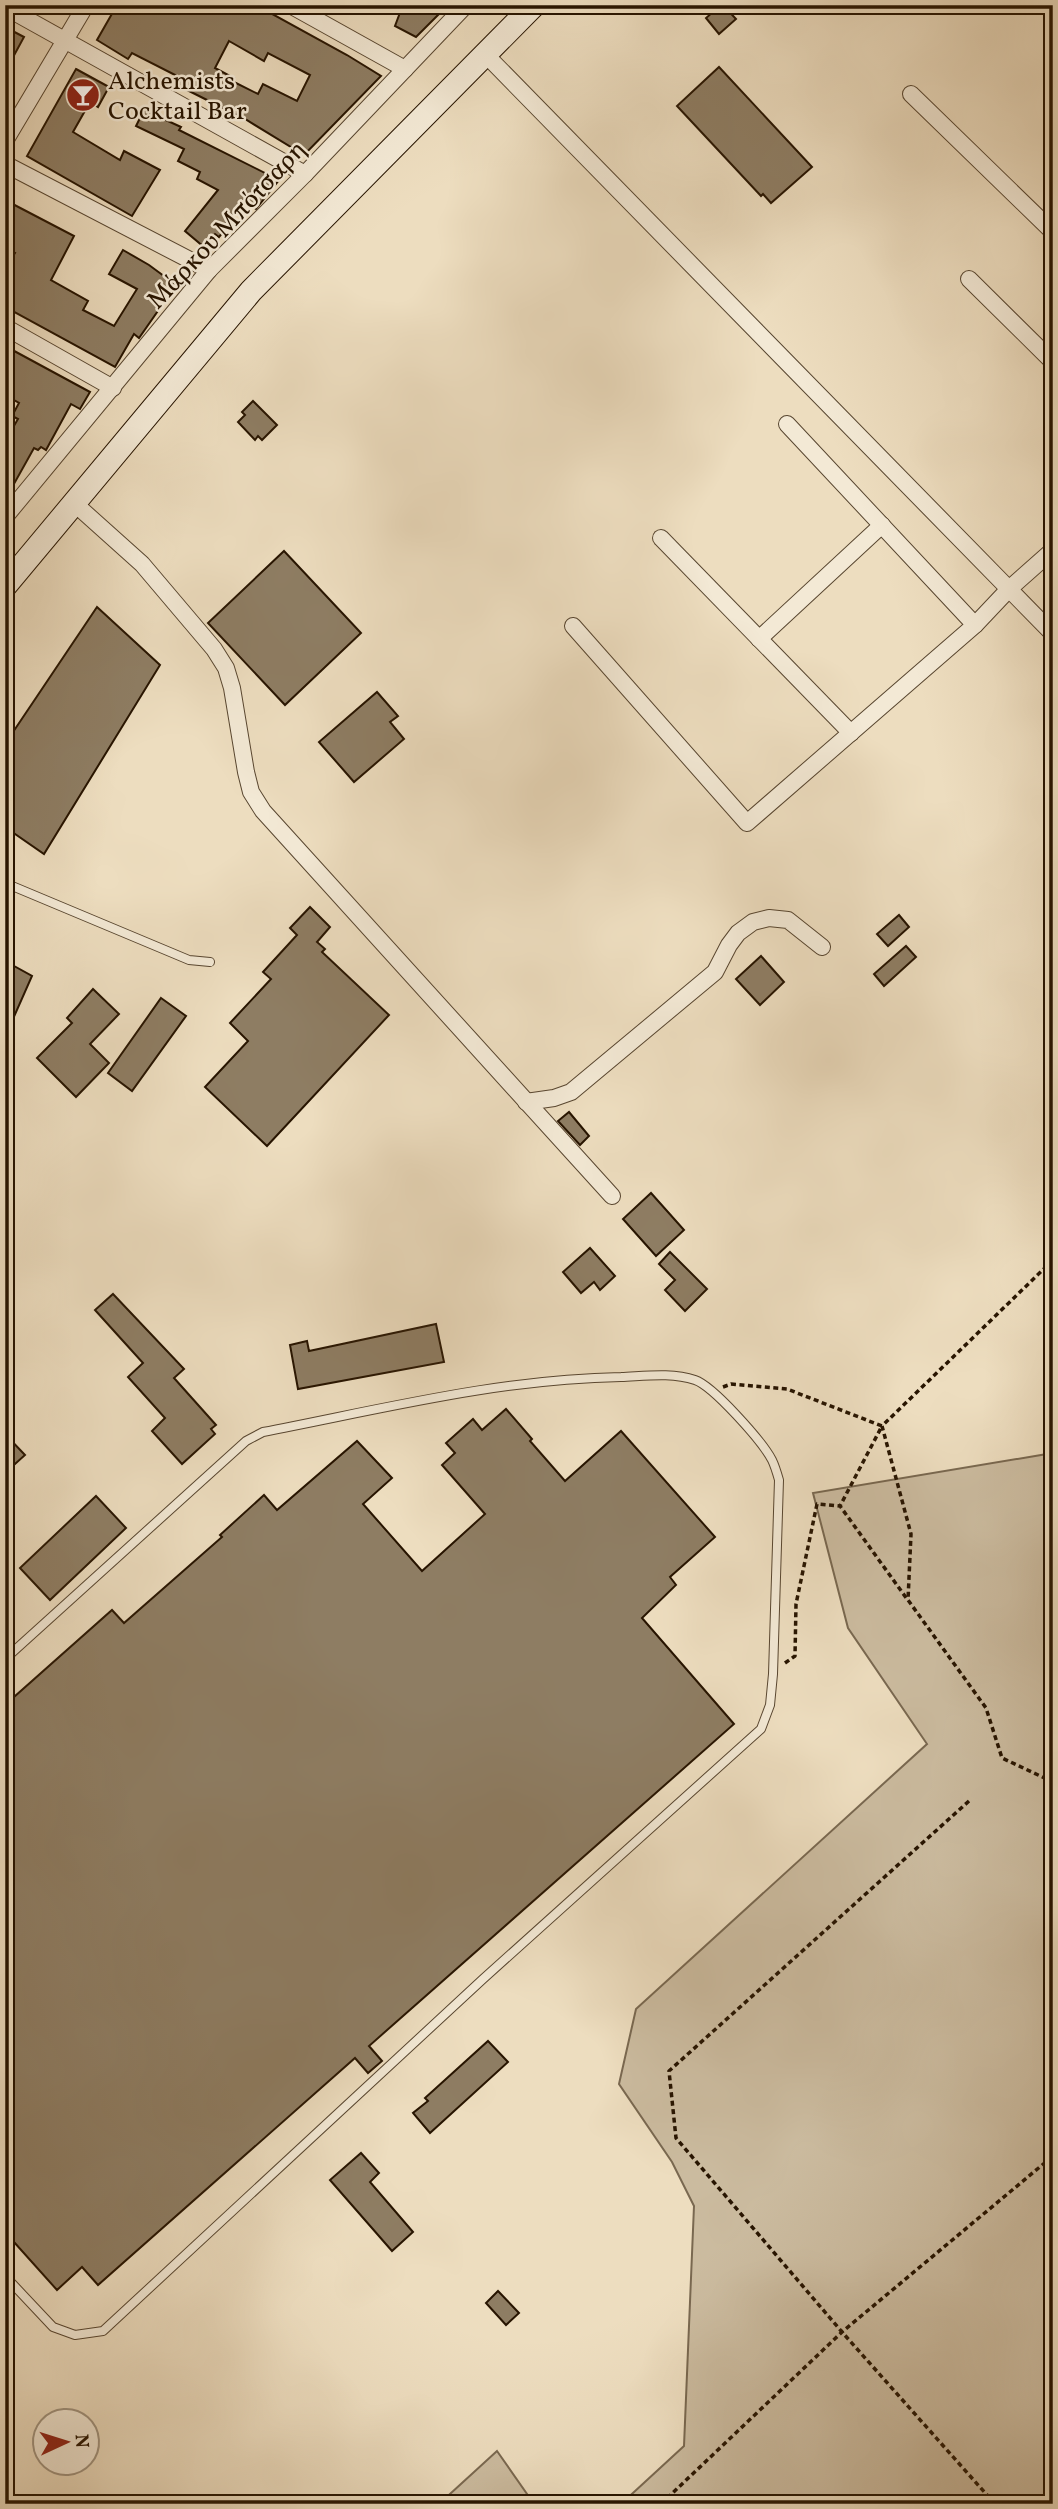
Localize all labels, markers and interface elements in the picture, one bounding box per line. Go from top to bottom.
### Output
place label: Alchemists Cocktail Bar [108,64,247,130]
bar icon: Alchemists Cocktail Bar [64,76,102,114]
street label: Μάρκου Μπότσαρη [140,133,315,318]
north arrow [32,2408,102,2478]
text: N [68,2433,94,2449]

